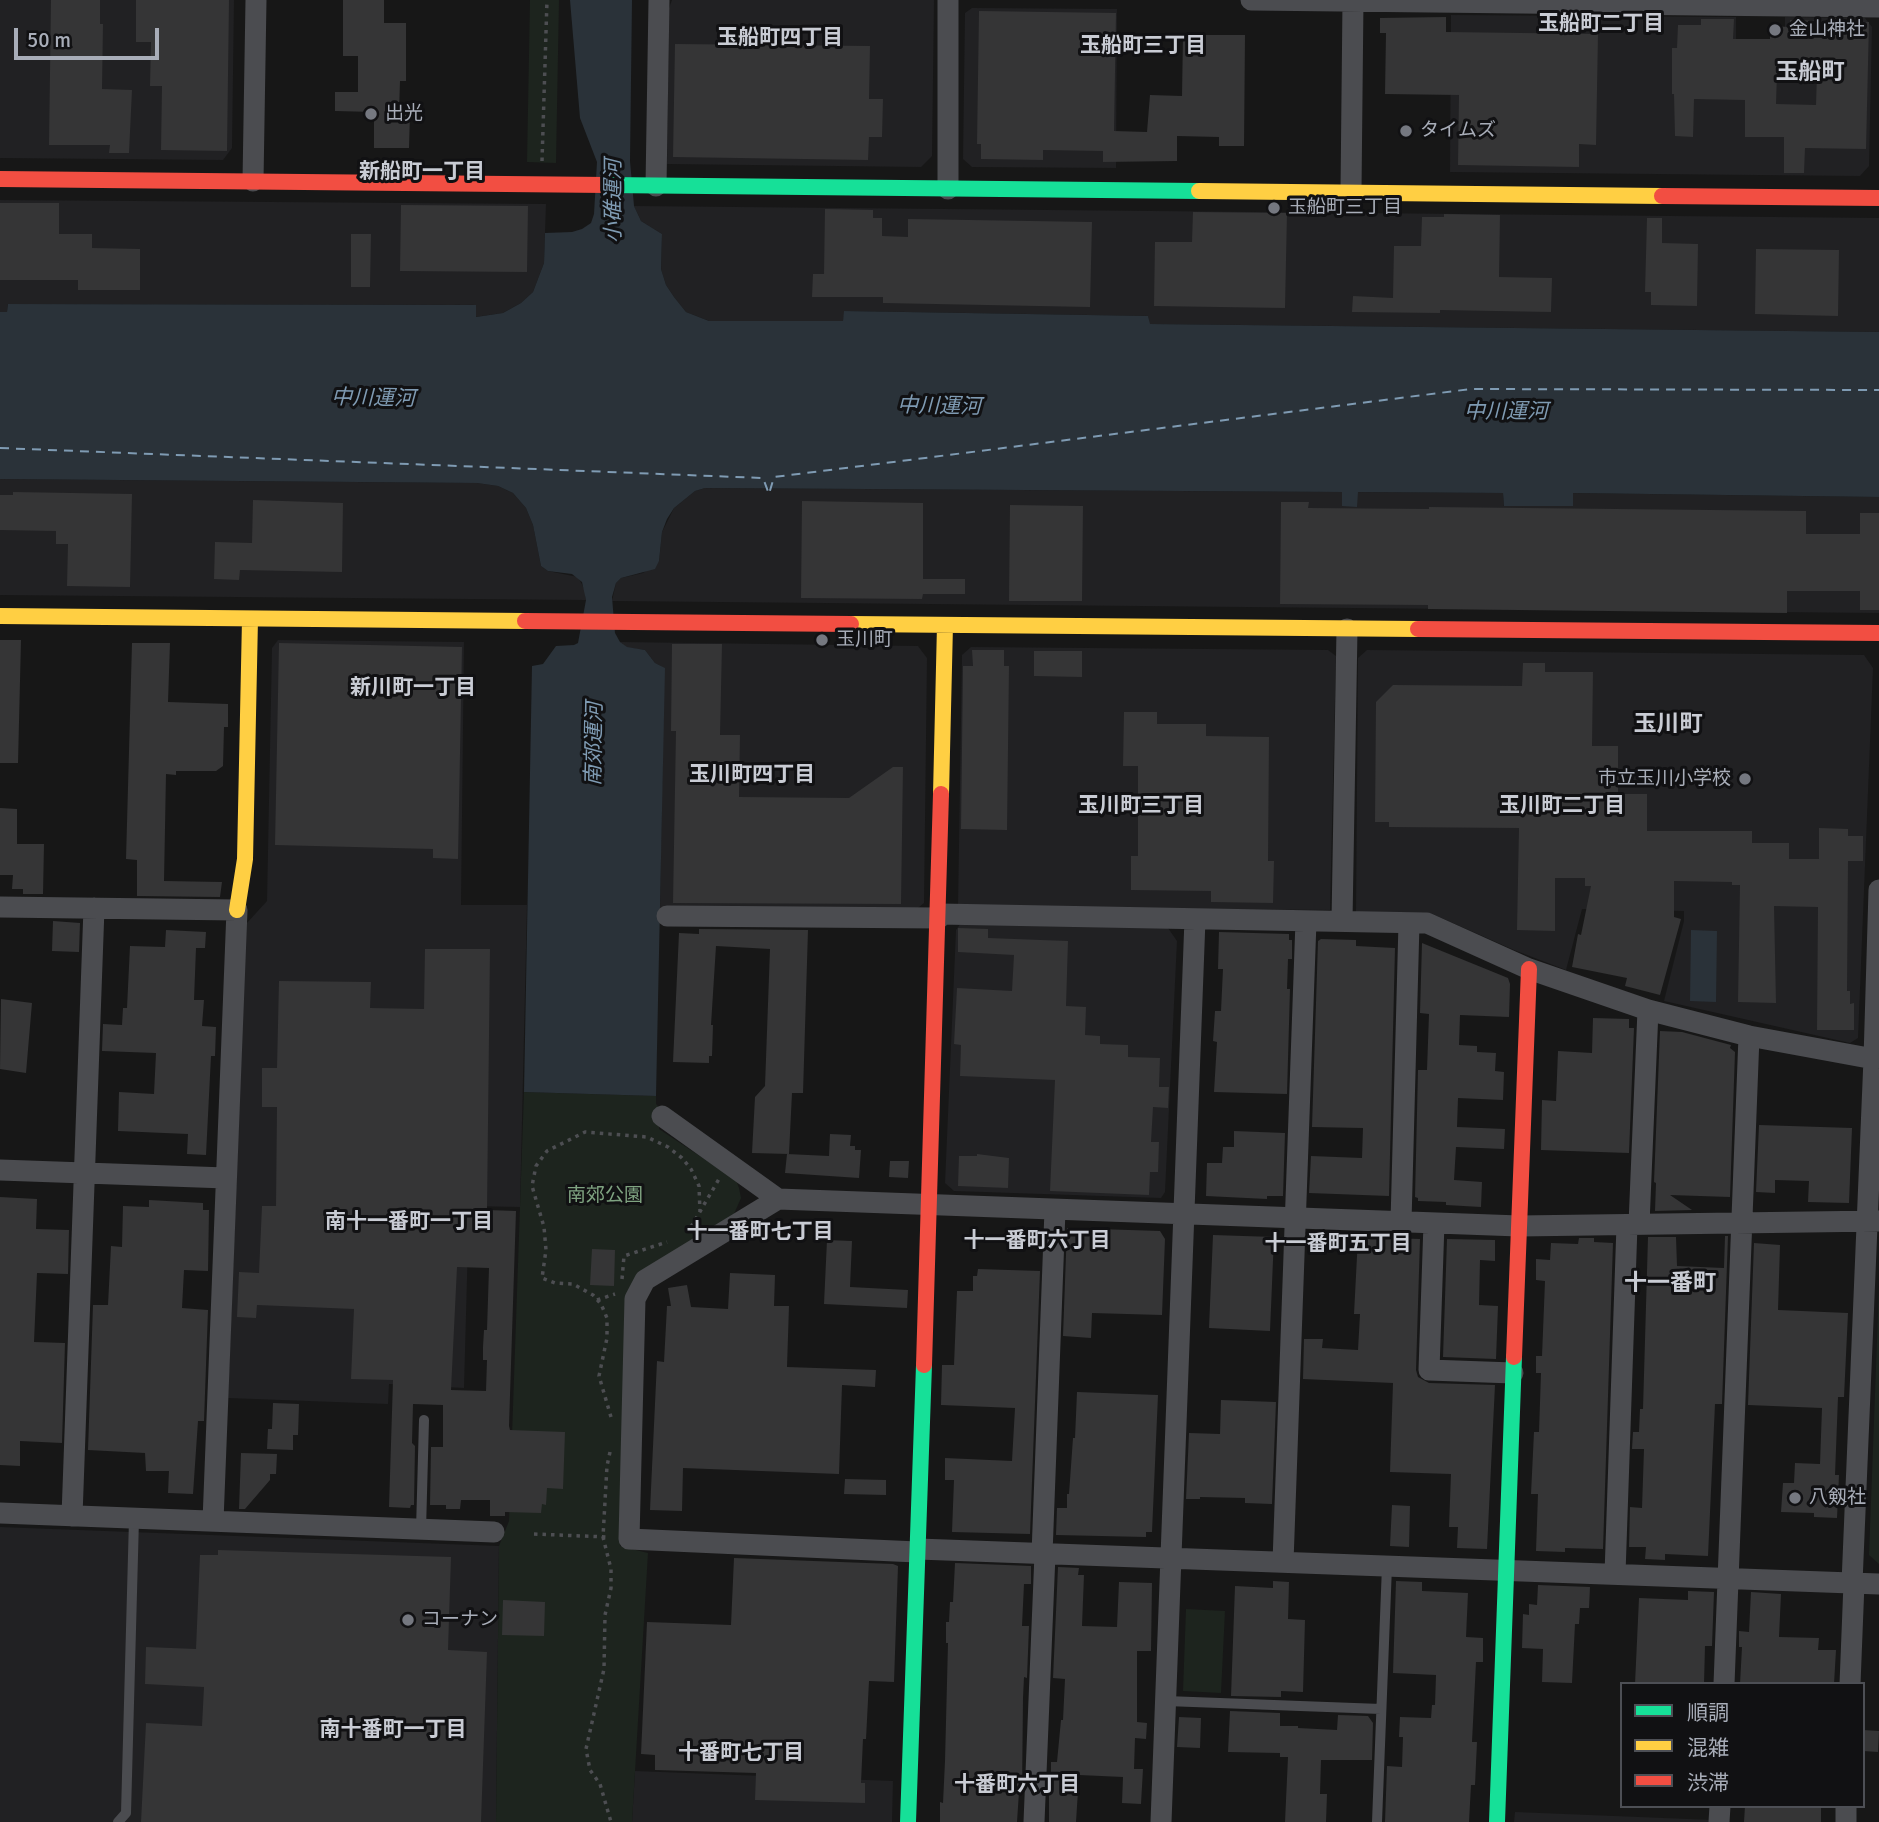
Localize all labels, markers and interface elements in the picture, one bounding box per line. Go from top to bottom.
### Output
district label: 玉船町二丁目 [1538,11,1664,37]
scale bar [18,14,163,58]
place label: 金山神社 [1789,19,1865,41]
marker: 金山神社 [1767,22,1783,38]
district label: 玉船町四丁目 [717,25,843,51]
text: 50 m [27,27,71,53]
district label: 玉船町三丁目 [1080,33,1206,59]
district label: 玉船町 [1776,59,1844,87]
place label: 出光 [385,103,423,125]
marker: 出光 [363,106,379,122]
place label: タイムズ [1420,120,1496,142]
marker: タイムズ [1398,123,1414,139]
district label: 新船町一丁目 [359,159,485,185]
water label: 小碓運河 [601,159,627,243]
place label: 玉船町三丁目 [1288,197,1402,219]
marker: 玉船町三丁目 [1266,200,1282,216]
water label: 中川運河 [331,386,415,412]
water label: 中川運河 [897,394,981,420]
water label: 中川運河 [1464,399,1548,425]
place label: 玉川町 [836,629,893,651]
marker: 玉川町 [814,632,830,648]
district label: 新川町一丁目 [350,675,476,701]
water label: 南郊運河 [582,702,608,786]
district label: 玉川町 [1634,711,1702,739]
district label: 玉川町四丁目 [689,762,815,788]
place label: 市立玉川小学校 [1598,768,1731,790]
marker: 市立玉川小学校 [1737,771,1753,787]
district label: 玉川町三丁目 [1078,793,1204,819]
district label: 玉川町二丁目 [1499,793,1625,819]
park label: 南郊公園 [567,1185,643,1207]
district label: 南十一番町一丁目 [325,1209,493,1235]
district label: 十一番町七丁目 [687,1219,833,1245]
district label: 十一番町六丁目 [964,1228,1110,1254]
district label: 十一番町五丁目 [1265,1231,1411,1257]
district label: 十一番町 [1624,1270,1716,1298]
place label: 八剱社 [1809,1487,1866,1509]
marker: 八剱社 [1787,1490,1803,1506]
place label: コーナン [422,1609,498,1631]
marker: コーナン [400,1612,416,1628]
legend [1620,1682,1865,1808]
text: 順調 [1687,1700,1729,1726]
district label: 南十番町一丁目 [320,1717,466,1743]
text: 混雑 [1687,1735,1729,1761]
district label: 十番町七丁目 [678,1740,804,1766]
text: 渋滞 [1687,1770,1729,1796]
district label: 十番町六丁目 [954,1772,1080,1798]

